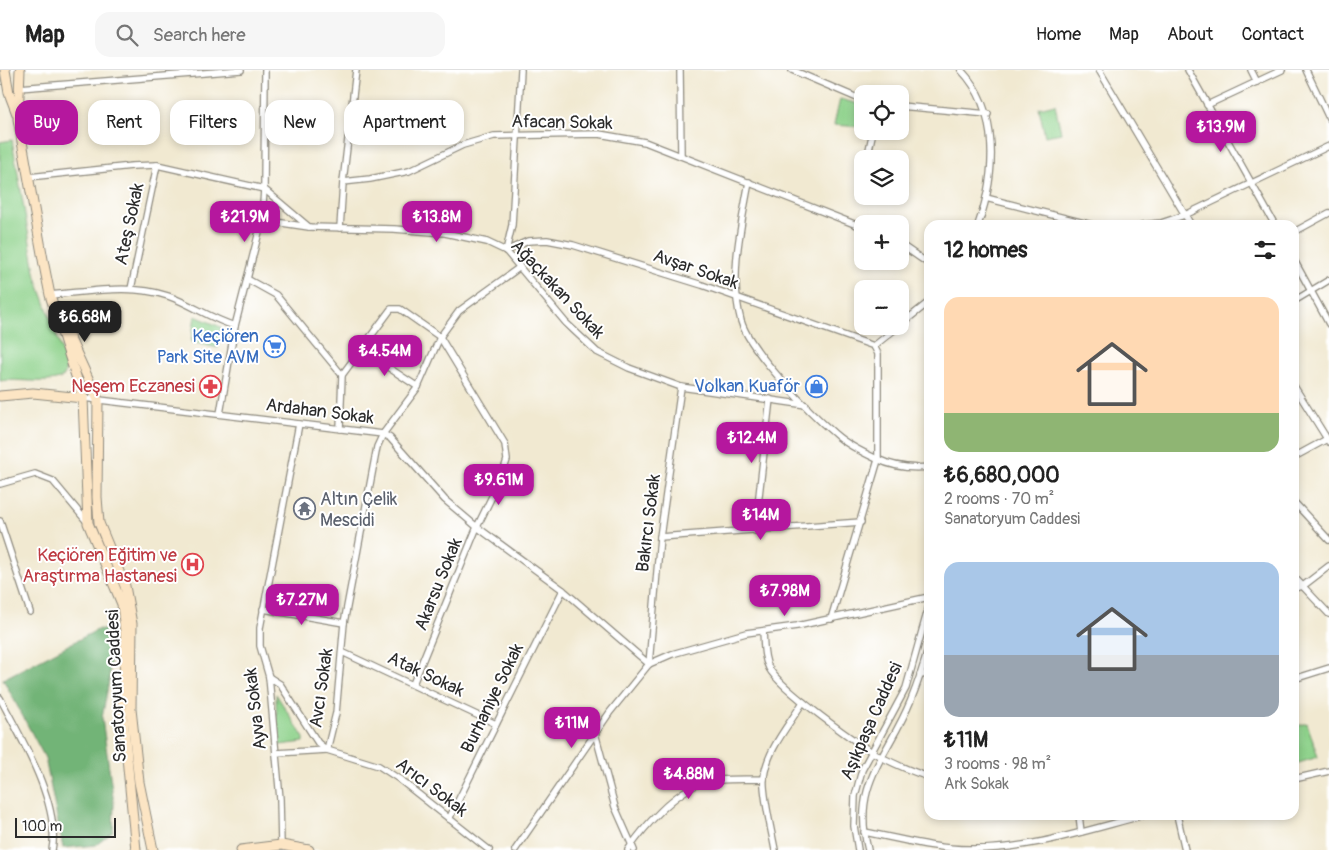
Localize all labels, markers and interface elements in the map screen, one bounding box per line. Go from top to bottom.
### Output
search box [95,12,445,57]
text: Map [25,20,65,49]
icon: search [113,21,141,49]
text: Search here [153,23,246,47]
text: Home [1036,23,1081,46]
text: Map [1109,23,1139,46]
text: About [1167,23,1213,46]
text: Contact [1241,23,1304,46]
map controls [854,85,909,335]
button: locate [854,85,909,140]
chip: Buy [15,100,78,145]
chip: Rent [88,100,160,145]
chip: Filters [170,100,255,145]
chip: New [265,100,334,145]
chip: Apartment [344,100,464,145]
street label: Afacan Sokak [511,110,613,135]
pin: ₺13.9M [1180,111,1262,153]
text: ₺13.9M [1197,117,1245,137]
button: layers [854,150,909,205]
street label: Ateş Sokak [110,180,150,267]
pin: ₺21.9M [204,200,286,243]
pin: ₺13.8M [396,200,478,243]
text: ₺21.9M [221,207,269,227]
text: ₺13.8M [413,207,461,227]
button: + [854,215,909,270]
street label: Ağaçkakan Sokak [506,235,610,344]
icon: filters [1251,236,1279,264]
text: 12 homes [944,237,1027,264]
street label: Avşar Sokak [650,244,742,295]
button: − [854,280,909,335]
pin: ₺6.68M [44,300,126,343]
text: ₺6.68M [59,307,111,327]
place label: Keçiören Park Site AVM [157,325,259,369]
icon: home [1067,329,1157,419]
supermarket icon: Keçiören Park Site AVM [263,334,287,358]
pin: ₺4.54M [344,334,426,377]
text: ₺4.54M [359,341,411,361]
pharmacy icon: Neşem Eczanesi [199,374,223,398]
shop icon: Volkan Kuaför [804,374,828,398]
place label: Neşem Eczanesi [71,375,195,398]
place label: Volkan Kuaför [694,375,801,398]
street label: Ardahan Sokak [265,393,376,430]
pin: ₺12.4M [711,422,793,464]
text: ₺12.4M [727,428,777,448]
text: ₺6,680,000 [944,462,1060,489]
pin: ₺9.61M [458,464,540,506]
text: ₺9.61M [475,470,523,490]
street label: Bakırcı Sokak [631,472,666,573]
place label: Altın Çelik Mescidi [320,488,398,532]
text: 2 rooms · 70 m² [944,489,1054,509]
temple icon: Altın Çelik Mescidi [292,497,316,521]
pin: ₺14M [731,498,791,541]
text: ₺14M [743,505,779,525]
text: Sanatoryum Caddesi [944,509,1080,529]
street label: Akarsu Sokak [409,534,468,634]
place label: Keçiören Eğitim ve Araştırma Hastanesi [22,544,177,588]
hospital icon: Keçiören Eğitim ve Araştırma Hastanesi [181,553,205,577]
pin: ₺7.98M [744,574,826,617]
text: ₺7.98M [760,581,810,601]
pin: ₺7.27M [261,584,343,626]
text: ₺7.27M [277,590,327,610]
icon: home [1067,594,1157,684]
street label: Sanatoryum Caddesi [101,609,132,763]
street label: Burhaniye Sokak [456,639,529,757]
street label: Avcı Sokak [305,646,339,729]
street label: Atak Sokak [384,647,468,702]
street label: Aşıkpaşa Caddesi [835,659,908,784]
street label: Ayva Sokak [239,666,272,751]
pin: ₺11M [542,706,602,749]
text: ₺11M [555,713,589,733]
text: ₺11M [944,727,988,754]
street label: Arıcı Sokak [391,753,473,822]
text: 3 rooms · 98 m² [944,754,1051,774]
pin: ₺4.88M [648,758,730,800]
text: ₺4.88M [664,764,714,784]
text: Ark Sokak [944,774,1009,794]
scale bar [15,815,116,838]
text: 100 m [22,818,62,835]

